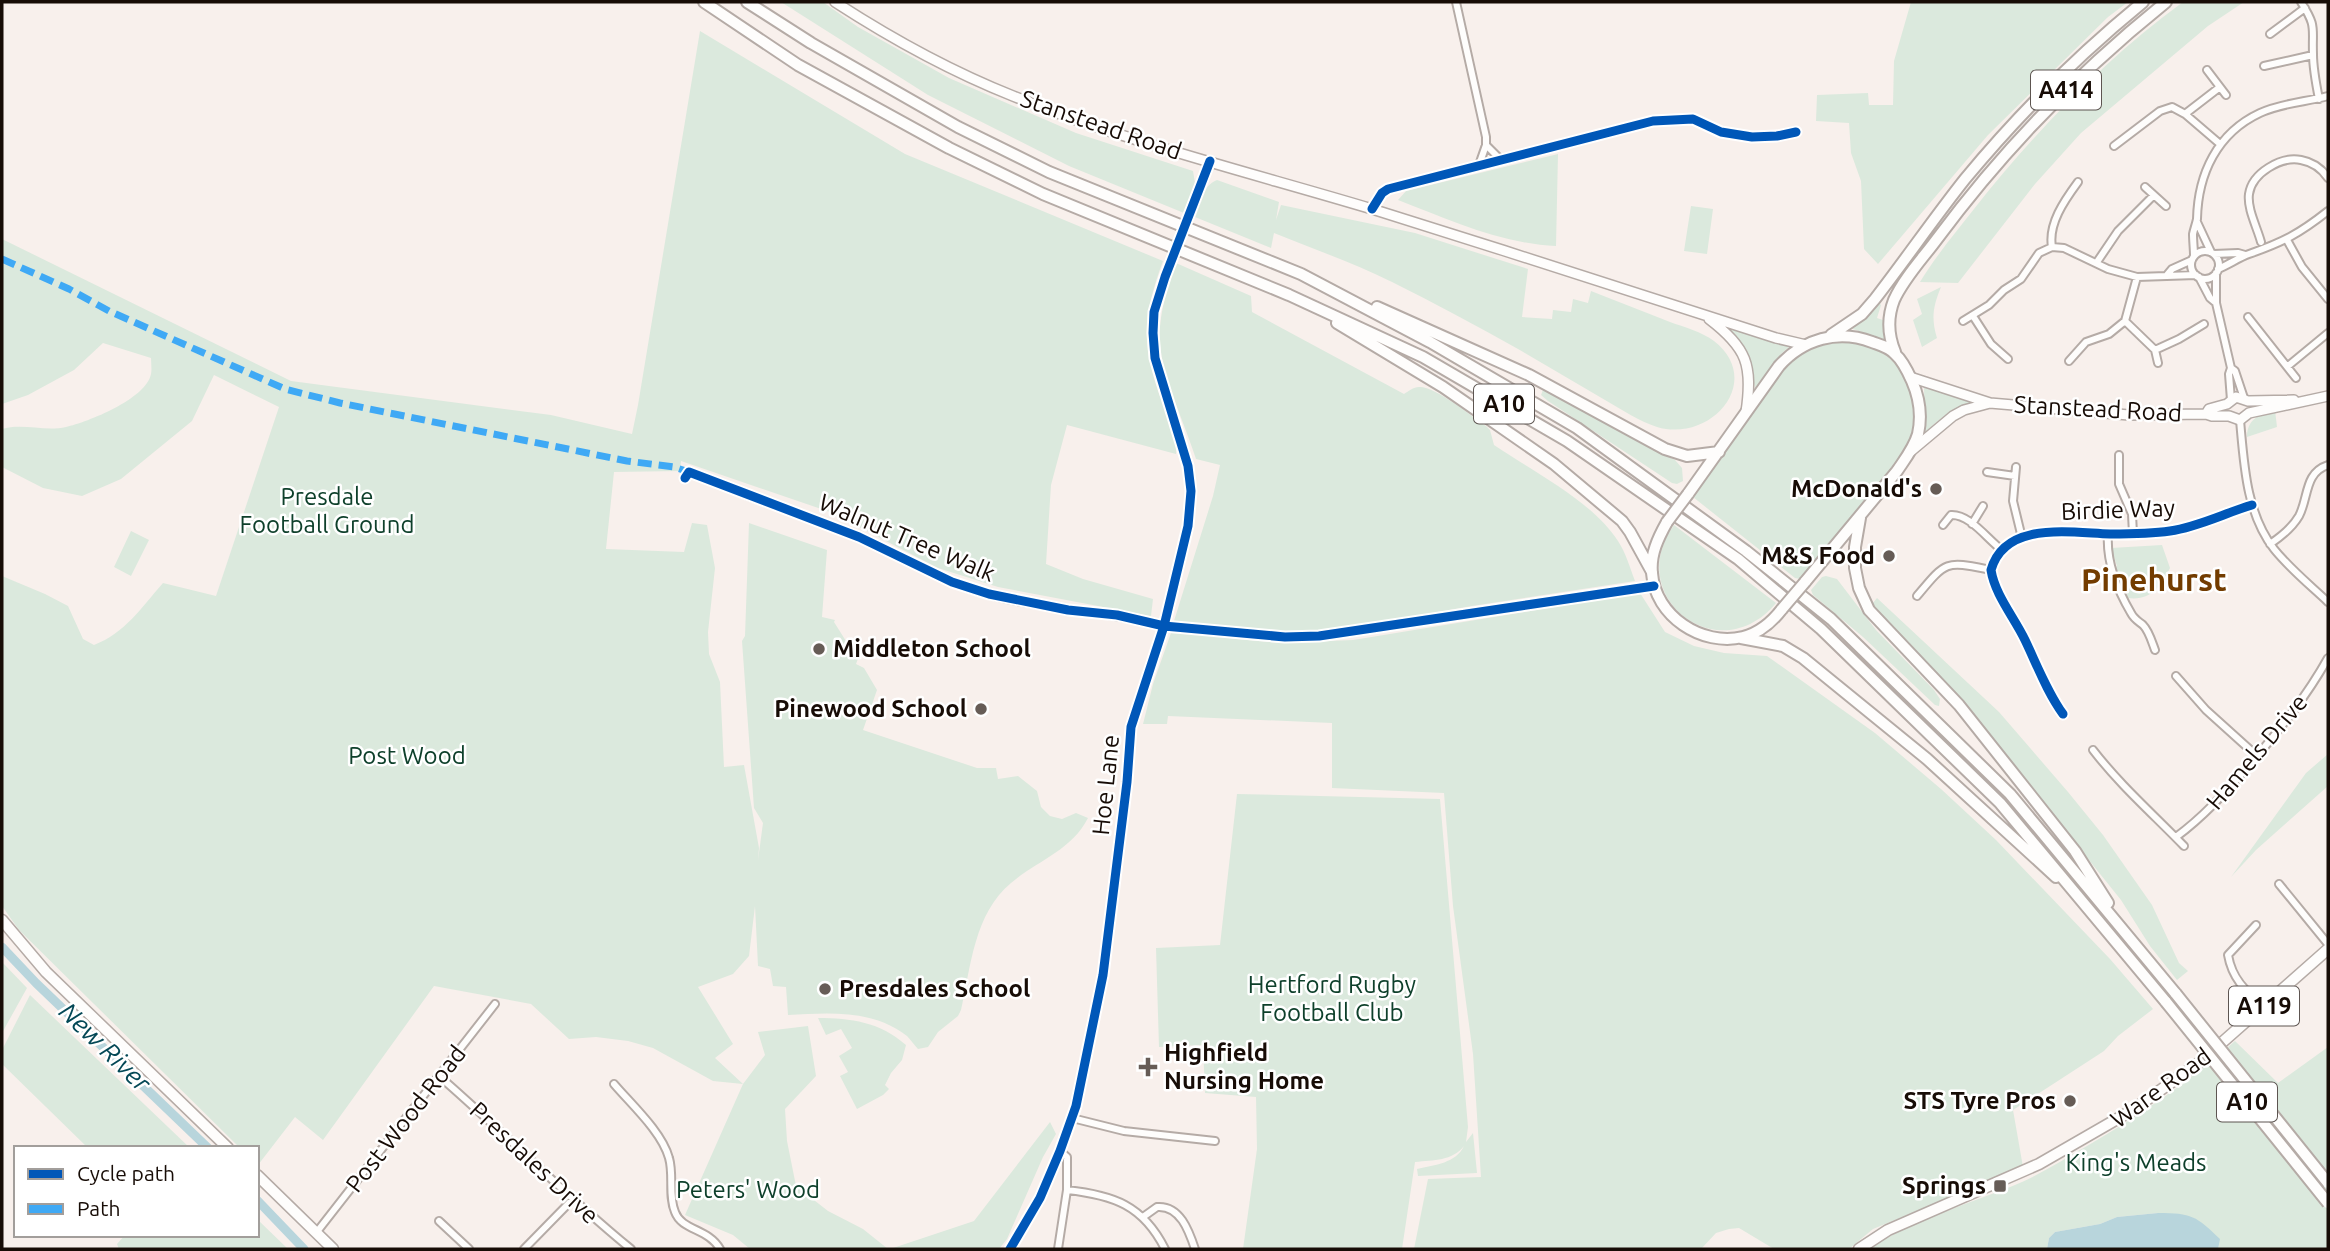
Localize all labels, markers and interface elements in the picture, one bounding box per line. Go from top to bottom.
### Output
road number: A414 [2031,71,2101,110]
street label: Stanstead Road [1017,84,1185,165]
road number: A10 [1474,384,1534,424]
street label: Stanstead Road [2013,391,2183,426]
place label: McDonald's [1791,475,1922,502]
marker: McDonald's [1928,481,1944,497]
park label: Presdale Football Ground [239,483,415,538]
street label: Walnut Tree Walk [815,488,999,587]
street label: Birdie Way [2060,494,2176,525]
place label: M&S Food [1761,542,1875,569]
marker: M&S Food [1881,548,1897,564]
district label: Pinehurst [2081,561,2227,597]
place label: Middleton School [833,635,1031,662]
marker: Middleton School [811,641,827,657]
street label: Hamels Drive [2201,689,2313,815]
place label: Pinewood School [774,695,967,722]
marker: Pinewood School [973,701,989,717]
street label: Hoe Lane [1087,733,1124,837]
park label: Post Wood [348,742,466,769]
park label: Hertford Rugby Football Club [1248,971,1417,1026]
place label: Presdales School [839,975,1030,1002]
marker: Presdales School [817,981,833,997]
road number: A119 [2229,987,2299,1026]
water label: New River [54,996,158,1098]
place label: Highfield Nursing Home [1164,1039,1324,1094]
street label: Post Wood Road [340,1040,471,1197]
street label: Ware Road [2105,1042,2216,1133]
marker: Highfield Nursing Home [1138,1057,1158,1077]
road number: A10 [2217,1082,2277,1121]
place label: STS Tyre Pros [1903,1087,2056,1114]
marker: STS Tyre Pros [2062,1093,2078,1109]
street label: Presdales Drive [465,1096,604,1229]
legend [14,1146,259,1237]
park label: King's Meads [2065,1149,2207,1176]
text: Cycle path [77,1161,175,1185]
place label: Springs [1902,1172,1986,1199]
park label: Peters' Wood [676,1176,820,1203]
marker: Springs [1992,1178,2008,1194]
text: Path [77,1196,120,1220]

